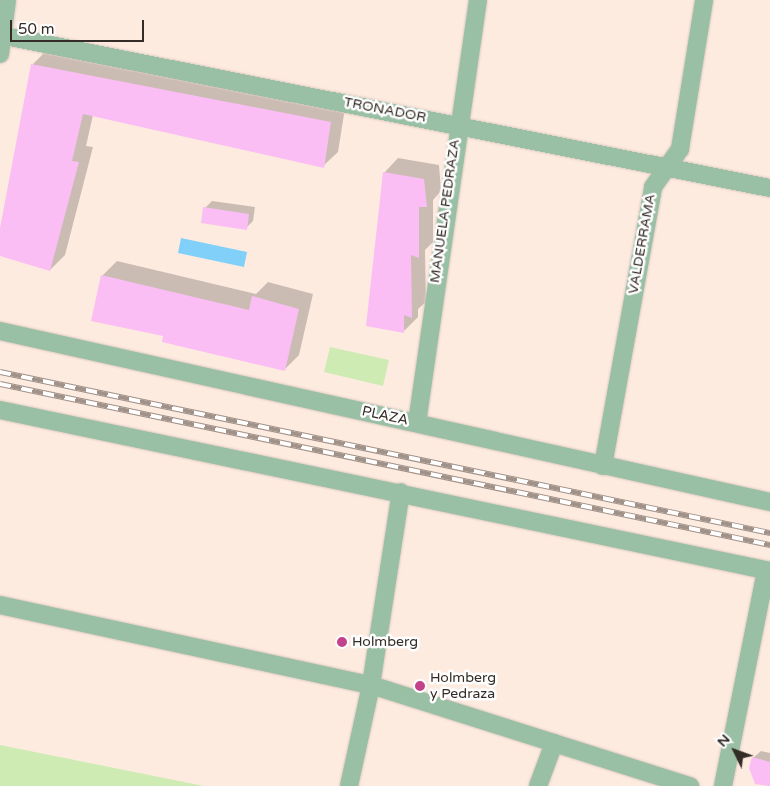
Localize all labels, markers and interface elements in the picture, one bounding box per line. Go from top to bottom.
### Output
scale bar [12,10,146,42]
text: 50 m [18,20,55,38]
street label: TRONADOR [342,94,428,126]
street label: MANUELA PEDRAZA [427,138,463,284]
street label: VALDERRAMA [625,193,659,295]
street label: PLAZA [360,403,410,429]
place label: Holmberg [352,634,418,650]
marker: Holmberg [336,636,348,648]
place label: Holmberg y Pedraza [430,670,496,702]
marker: Holmberg y Pedraza [414,680,426,692]
north arrow [710,726,760,776]
text: N [713,731,734,750]

